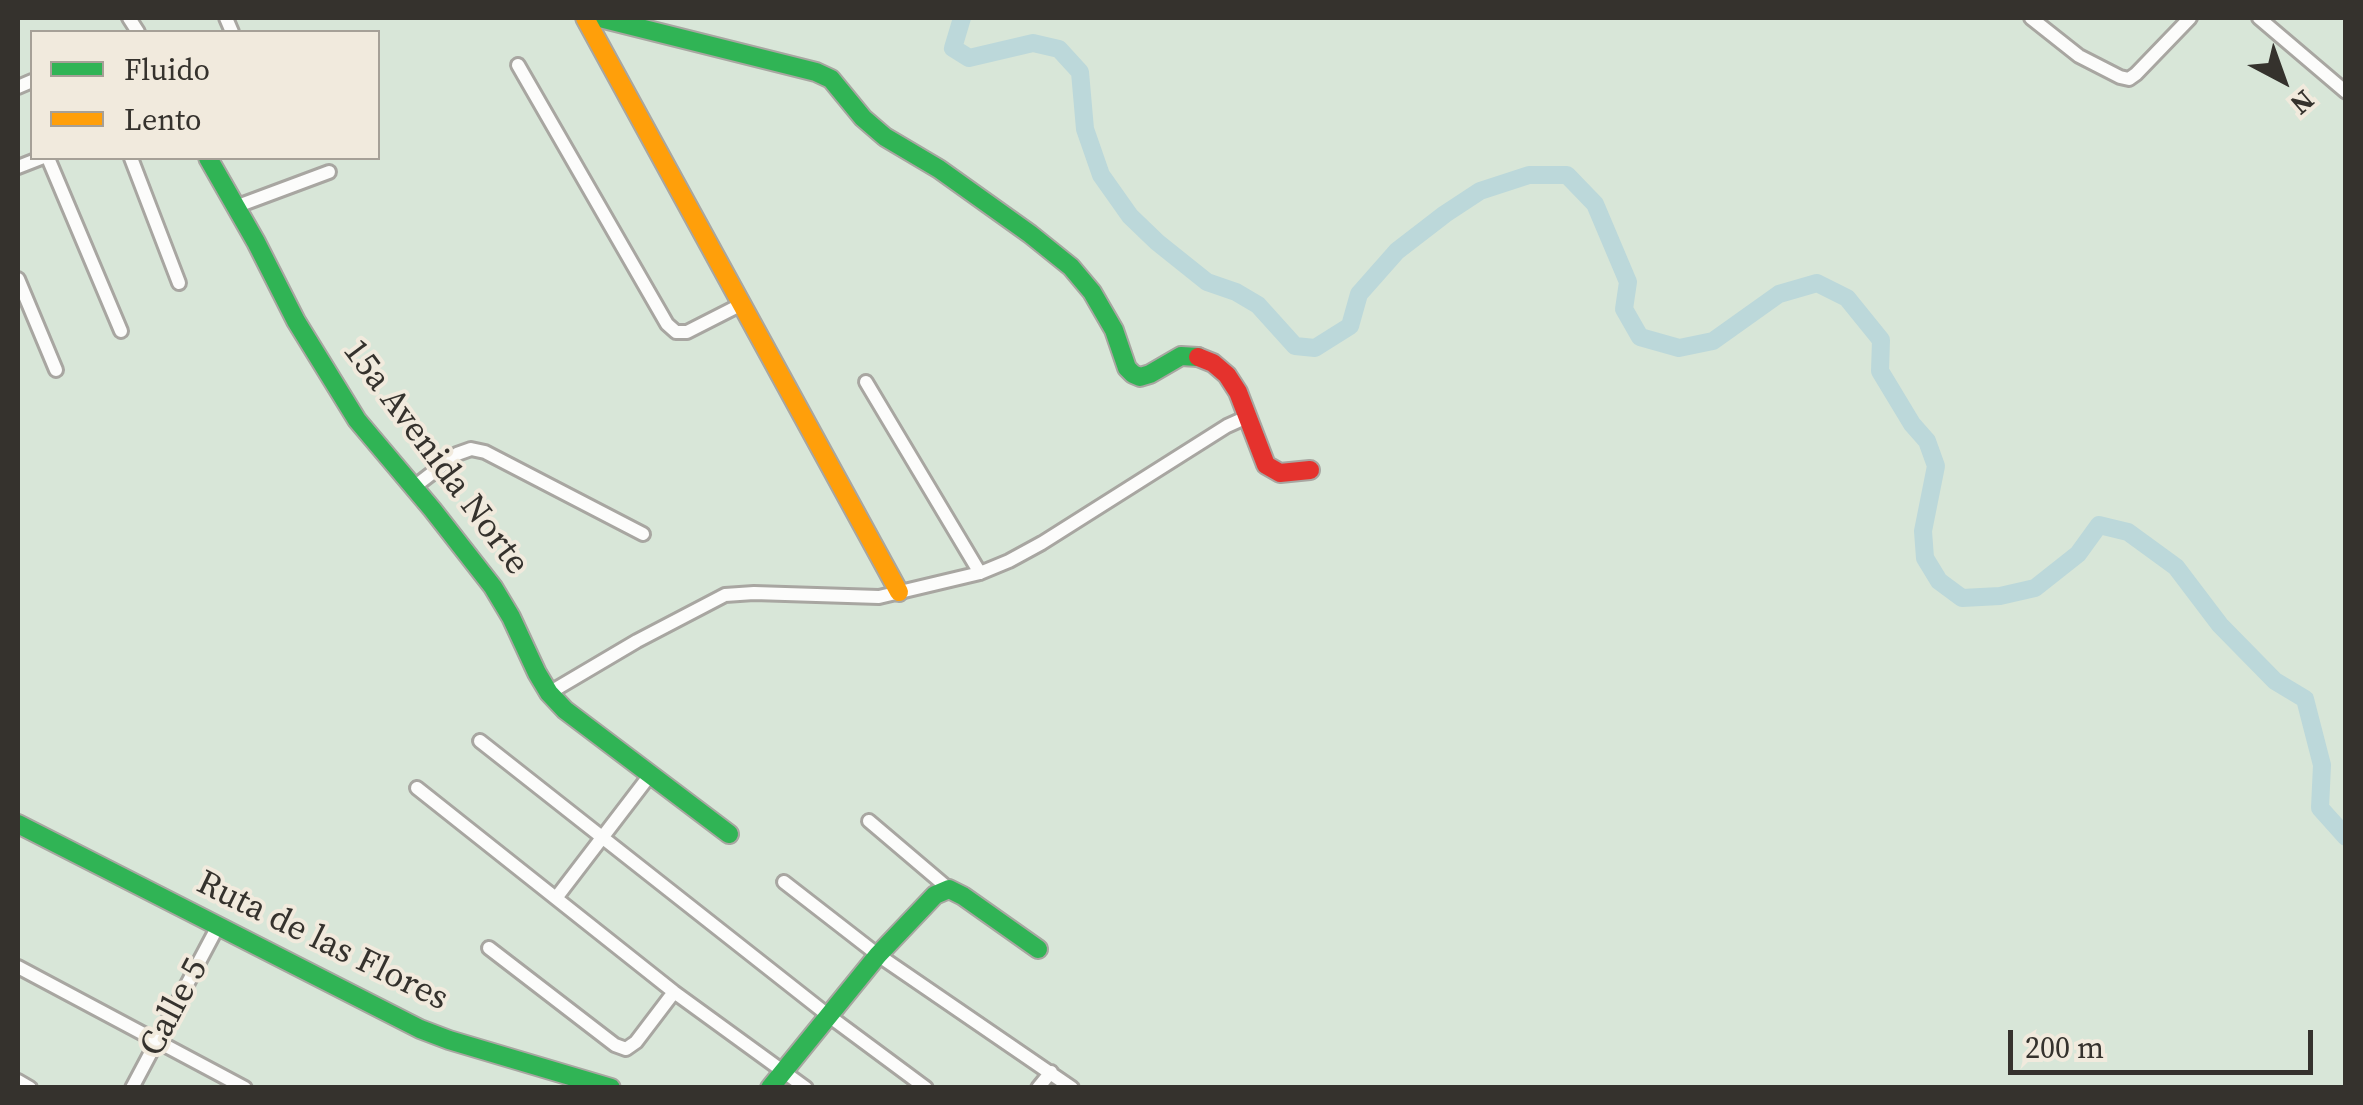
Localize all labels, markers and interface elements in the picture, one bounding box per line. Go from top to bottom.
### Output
legend [30,30,380,160]
north arrow [2233,30,2333,130]
text: Fluido [124,49,210,90]
text: N [2283,82,2323,124]
text: Lento [124,99,201,140]
street label: 15a Avenida Norte [333,332,537,584]
street label: Ruta de las Flores [189,863,455,1021]
street label: Calle 5 [132,952,218,1064]
scale bar [2013,1010,2318,1072]
text: 200 m [2025,1027,2104,1068]

